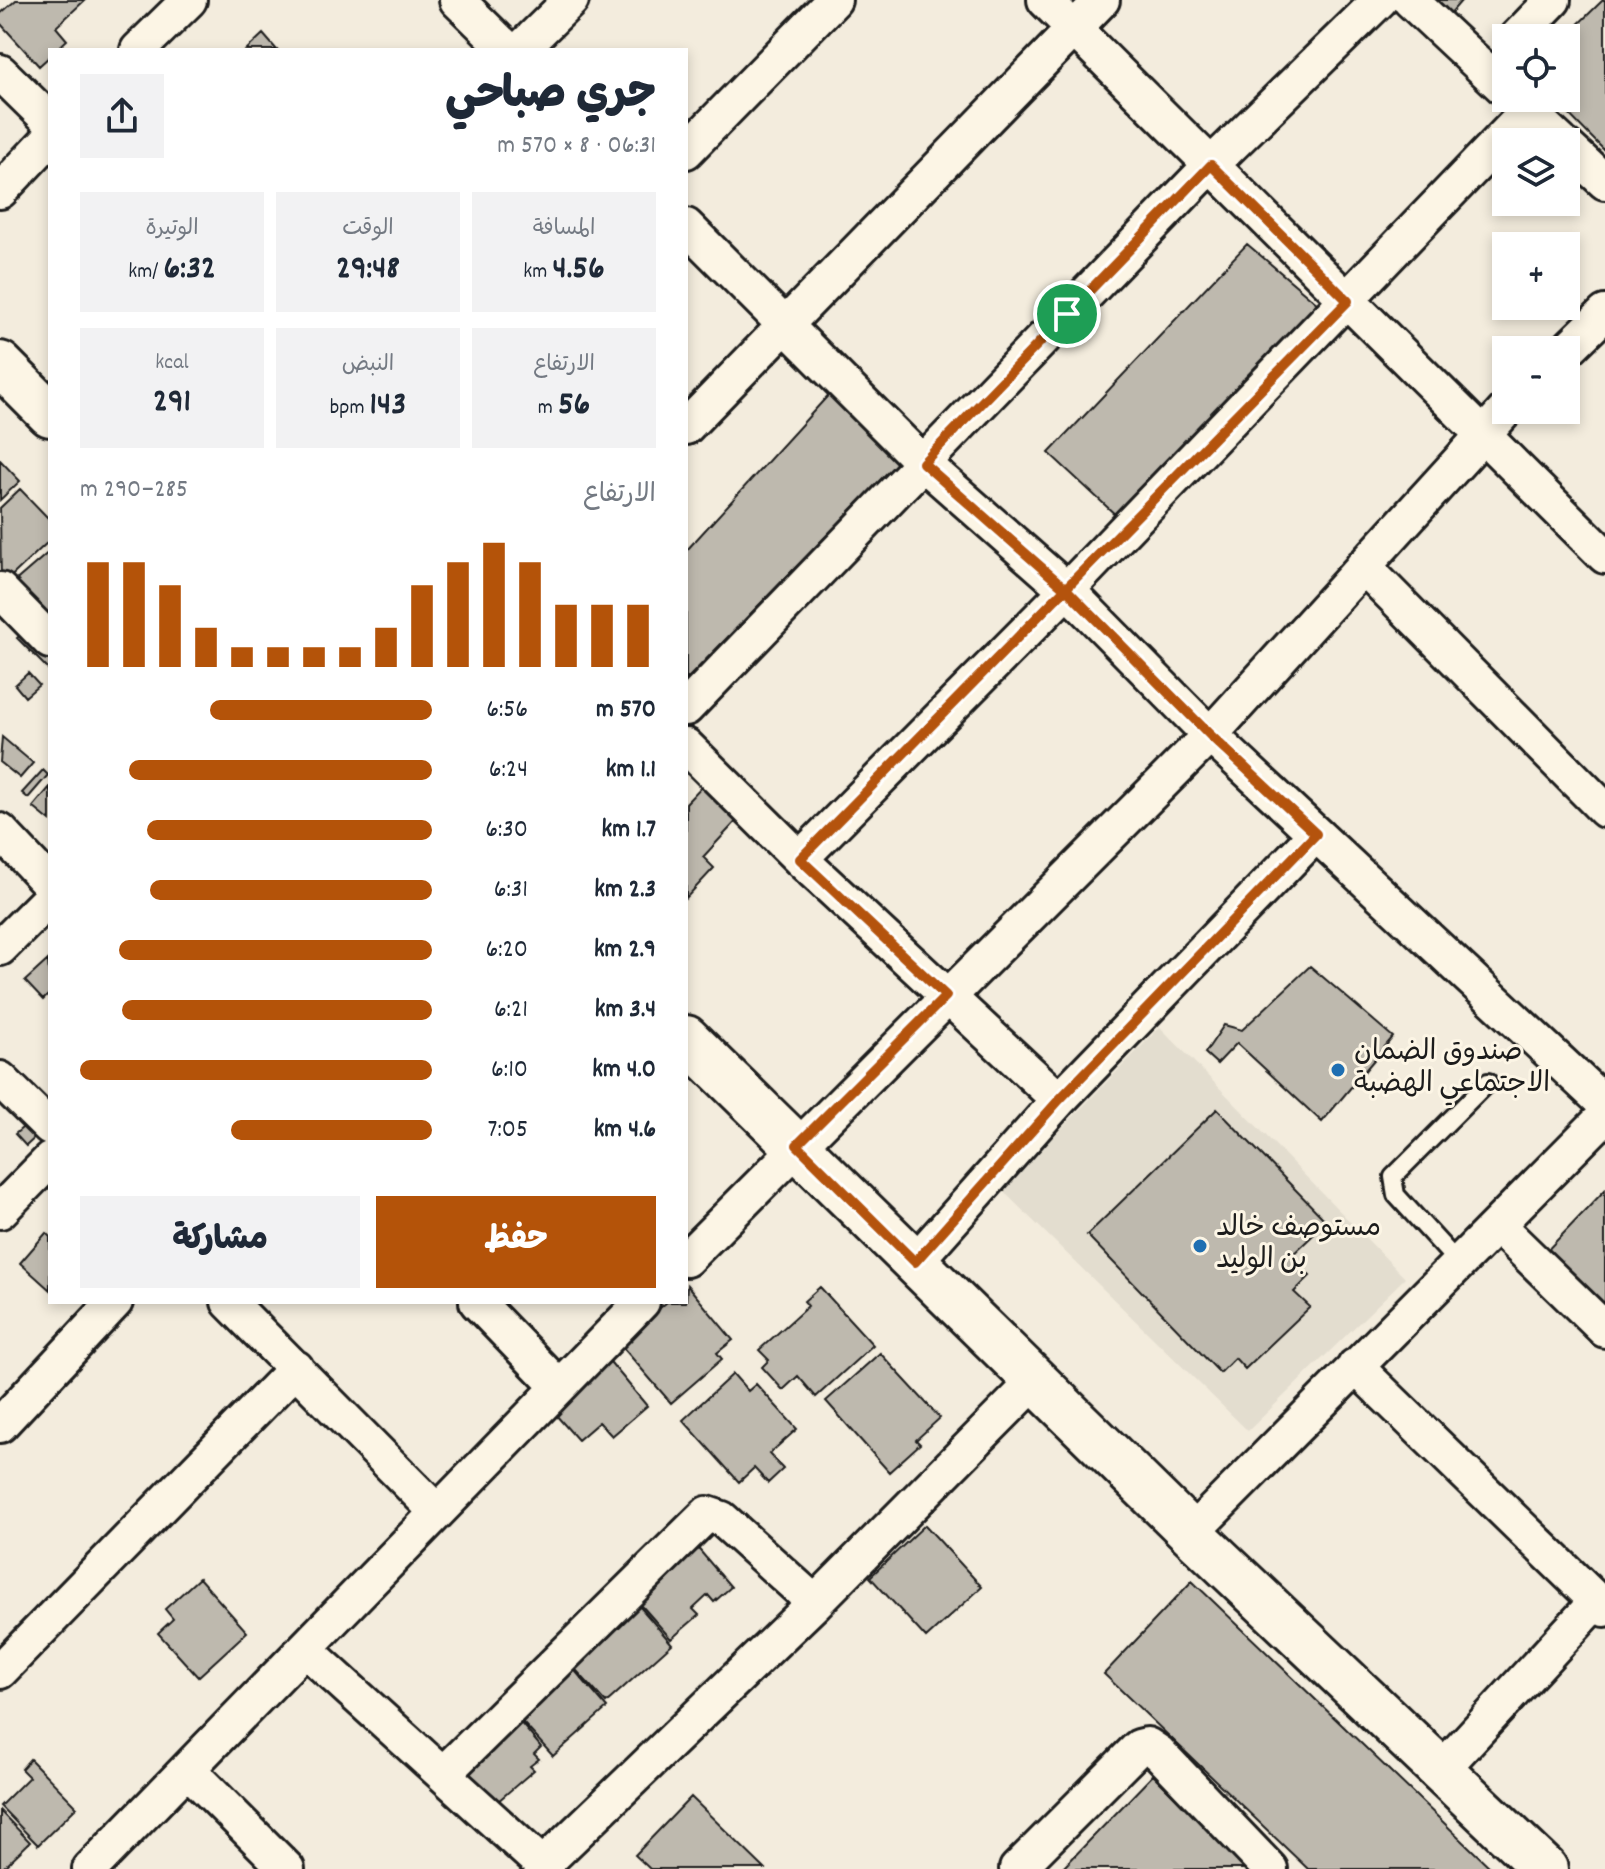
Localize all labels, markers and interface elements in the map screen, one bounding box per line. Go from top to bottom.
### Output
map controls [1492,24,1580,424]
button: locate [1492,24,1580,112]
text: جري صباحي [445,66,656,129]
button: share [80,74,164,158]
text: 06:31 · 8 × 570 m [497,128,656,165]
button: layers [1492,128,1580,216]
text: الوتيرة [145,214,199,245]
text: الوقت [342,214,394,245]
text: المسافة [533,214,595,245]
button: + [1492,232,1580,320]
text: 6:32 [164,246,216,295]
text: 29:48 [336,246,400,295]
text: 4.56 [553,246,605,295]
text: /km [128,257,164,288]
text: km [523,257,553,288]
pin [1033,280,1101,348]
icon: arrive [1045,292,1089,336]
button: − [1492,336,1580,424]
text: kcal [155,348,189,379]
text: النبض [342,350,394,381]
text: الارتفاع [533,350,595,381]
text: 291 [153,379,191,428]
text: 143 [370,382,406,431]
text: 56 [558,382,590,431]
text: bpm [330,393,370,424]
text: m [538,393,558,424]
text: 285–290 m [80,472,188,509]
text: الارتفاع [583,477,656,514]
text: 6:56 [486,692,528,729]
text: 570 m [596,692,656,729]
text: 6:24 [489,752,528,789]
text: 1.1 km [606,752,656,789]
text: 6:30 [485,812,528,849]
text: 1.7 km [602,812,656,849]
text: 6:31 [494,872,528,909]
text: 2.3 km [594,872,656,909]
text: 6:20 [485,932,528,969]
text: 2.9 km [594,932,656,969]
text: 6:21 [494,992,528,1029]
text: 3.4 km [595,992,656,1029]
place label: صندوق الضمان الاجتماعي الهضبة [1354,1034,1550,1106]
text: 6:10 [491,1052,528,1089]
text: 4.0 km [592,1052,656,1089]
marker: صندوق الضمان الاجتماعي الهضبة [1329,1061,1347,1079]
text: 7:05 [488,1112,528,1149]
text: 4.6 km [594,1112,656,1149]
button: مشاركة [80,1196,360,1288]
button: حفظ [376,1196,656,1288]
place label: مستوصف خالد بن الوليد [1216,1210,1381,1282]
marker: مستوصف خالد بن الوليد [1191,1237,1209,1255]

